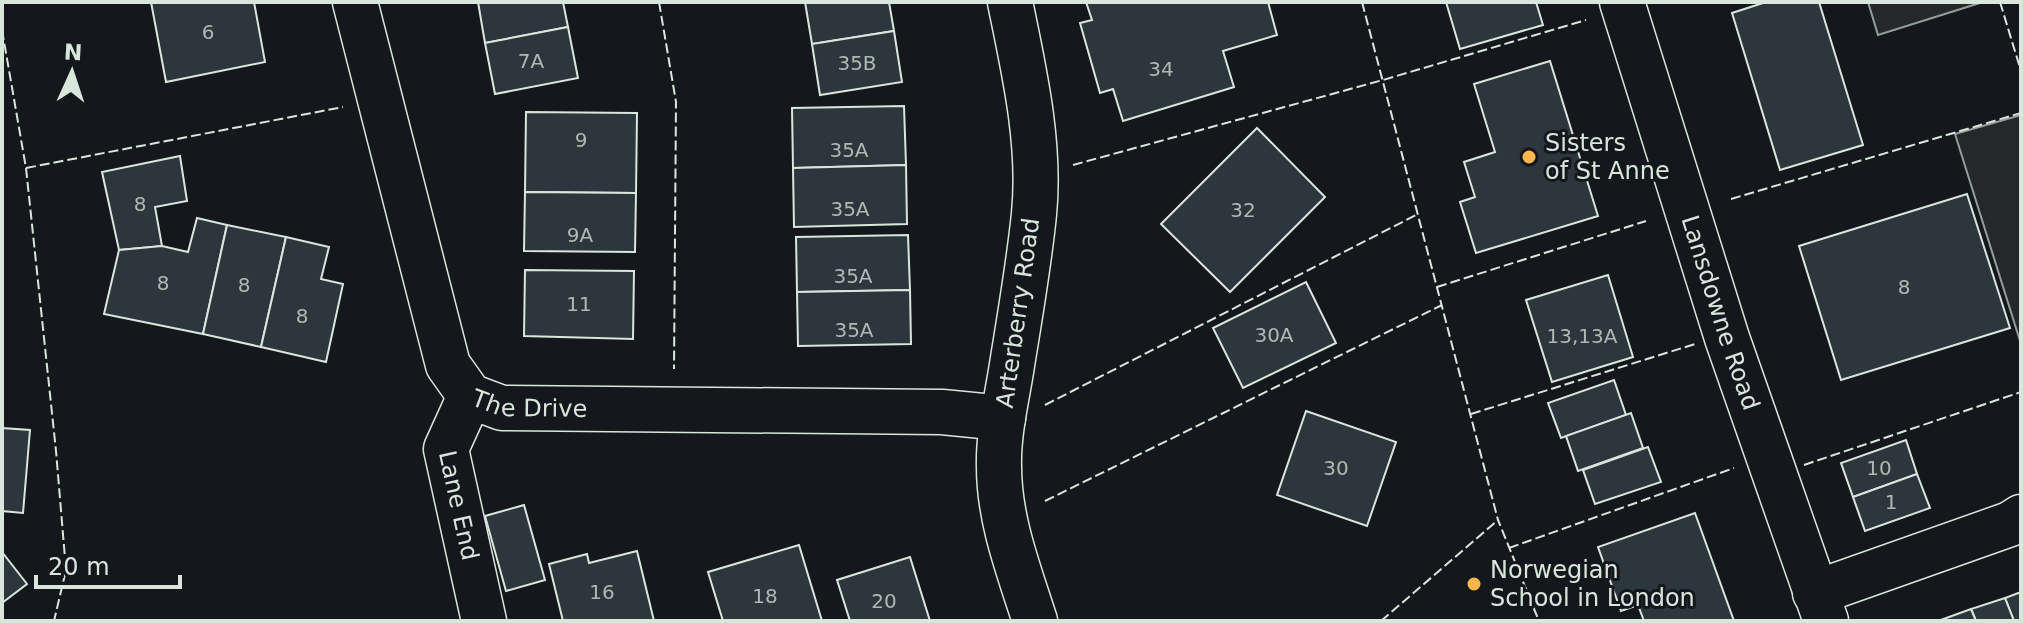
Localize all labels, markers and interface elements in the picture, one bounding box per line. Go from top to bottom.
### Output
house number: 6 [202,20,214,44]
north arrow [32,32,112,112]
text: N [63,40,83,65]
house number: 7A [518,49,545,73]
house number: 35B [837,51,877,75]
house number: 34 [1148,57,1174,81]
house number: 9 [575,128,587,152]
place label: Sisters of St Anne [1545,129,1670,185]
house number: 35A [829,138,869,162]
marker: Sisters of St Anne [1520,148,1538,166]
house number: 8 [134,192,146,216]
house number: 35A [830,197,870,221]
house number: 32 [1230,198,1256,222]
street label: Lansdowne Road [1676,212,1765,414]
street label: Arterberry Road [991,216,1045,410]
house number: 9A [567,223,594,247]
house number: 35A [833,264,873,288]
house number: 8 [157,271,169,295]
house number: 8 [238,273,250,297]
house number: 8 [1898,275,1910,299]
house number: 11 [566,292,592,316]
house number: 8 [296,304,308,328]
house number: 35A [834,318,874,342]
house number: 30A [1254,323,1294,347]
house number: 13,13A [1547,324,1618,348]
street label: The Drive [467,384,587,423]
street label: Lane End [433,448,484,563]
house number: 30 [1323,456,1349,480]
house number: 10 [1866,456,1892,480]
house number: 1 [1885,490,1897,514]
scale bar [36,539,180,589]
text: 20 m [48,553,110,581]
place label: Norwegian School in London [1490,556,1695,612]
marker: Norwegian School in London [1465,575,1483,593]
house number: 16 [589,580,615,604]
house number: 18 [752,584,778,608]
house number: 20 [871,589,897,613]

